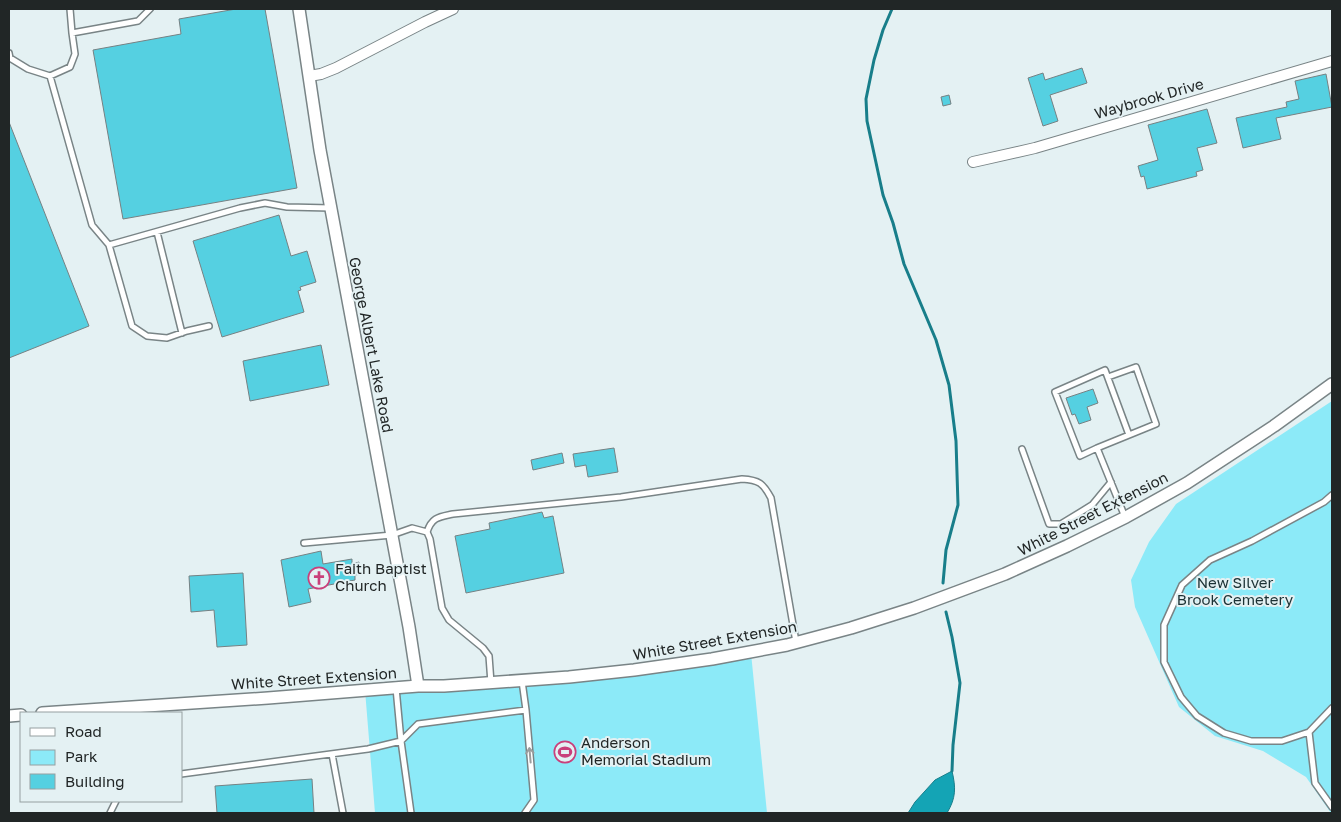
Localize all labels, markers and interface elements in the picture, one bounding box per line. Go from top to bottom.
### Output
street label: Waybrook Drive [1092,74,1206,122]
street label: George Albert Lake Road [346,255,398,434]
street label: White Street Extension [1014,467,1171,559]
place label: Faith Baptist Church [335,559,427,594]
church icon: Faith Baptist Church [307,566,331,590]
park label: New Silver Brook Cemetery [1177,573,1294,608]
street label: White Street Extension [631,617,798,663]
street label: White Street Extension [230,663,397,693]
legend [20,712,182,802]
text: Road [65,722,102,740]
place label: Anderson Memorial Stadium [581,733,711,768]
sports icon: Anderson Memorial Stadium [553,740,577,764]
text: Park [65,747,98,765]
one-way arrow [525,747,535,763]
text: Building [65,772,125,790]

